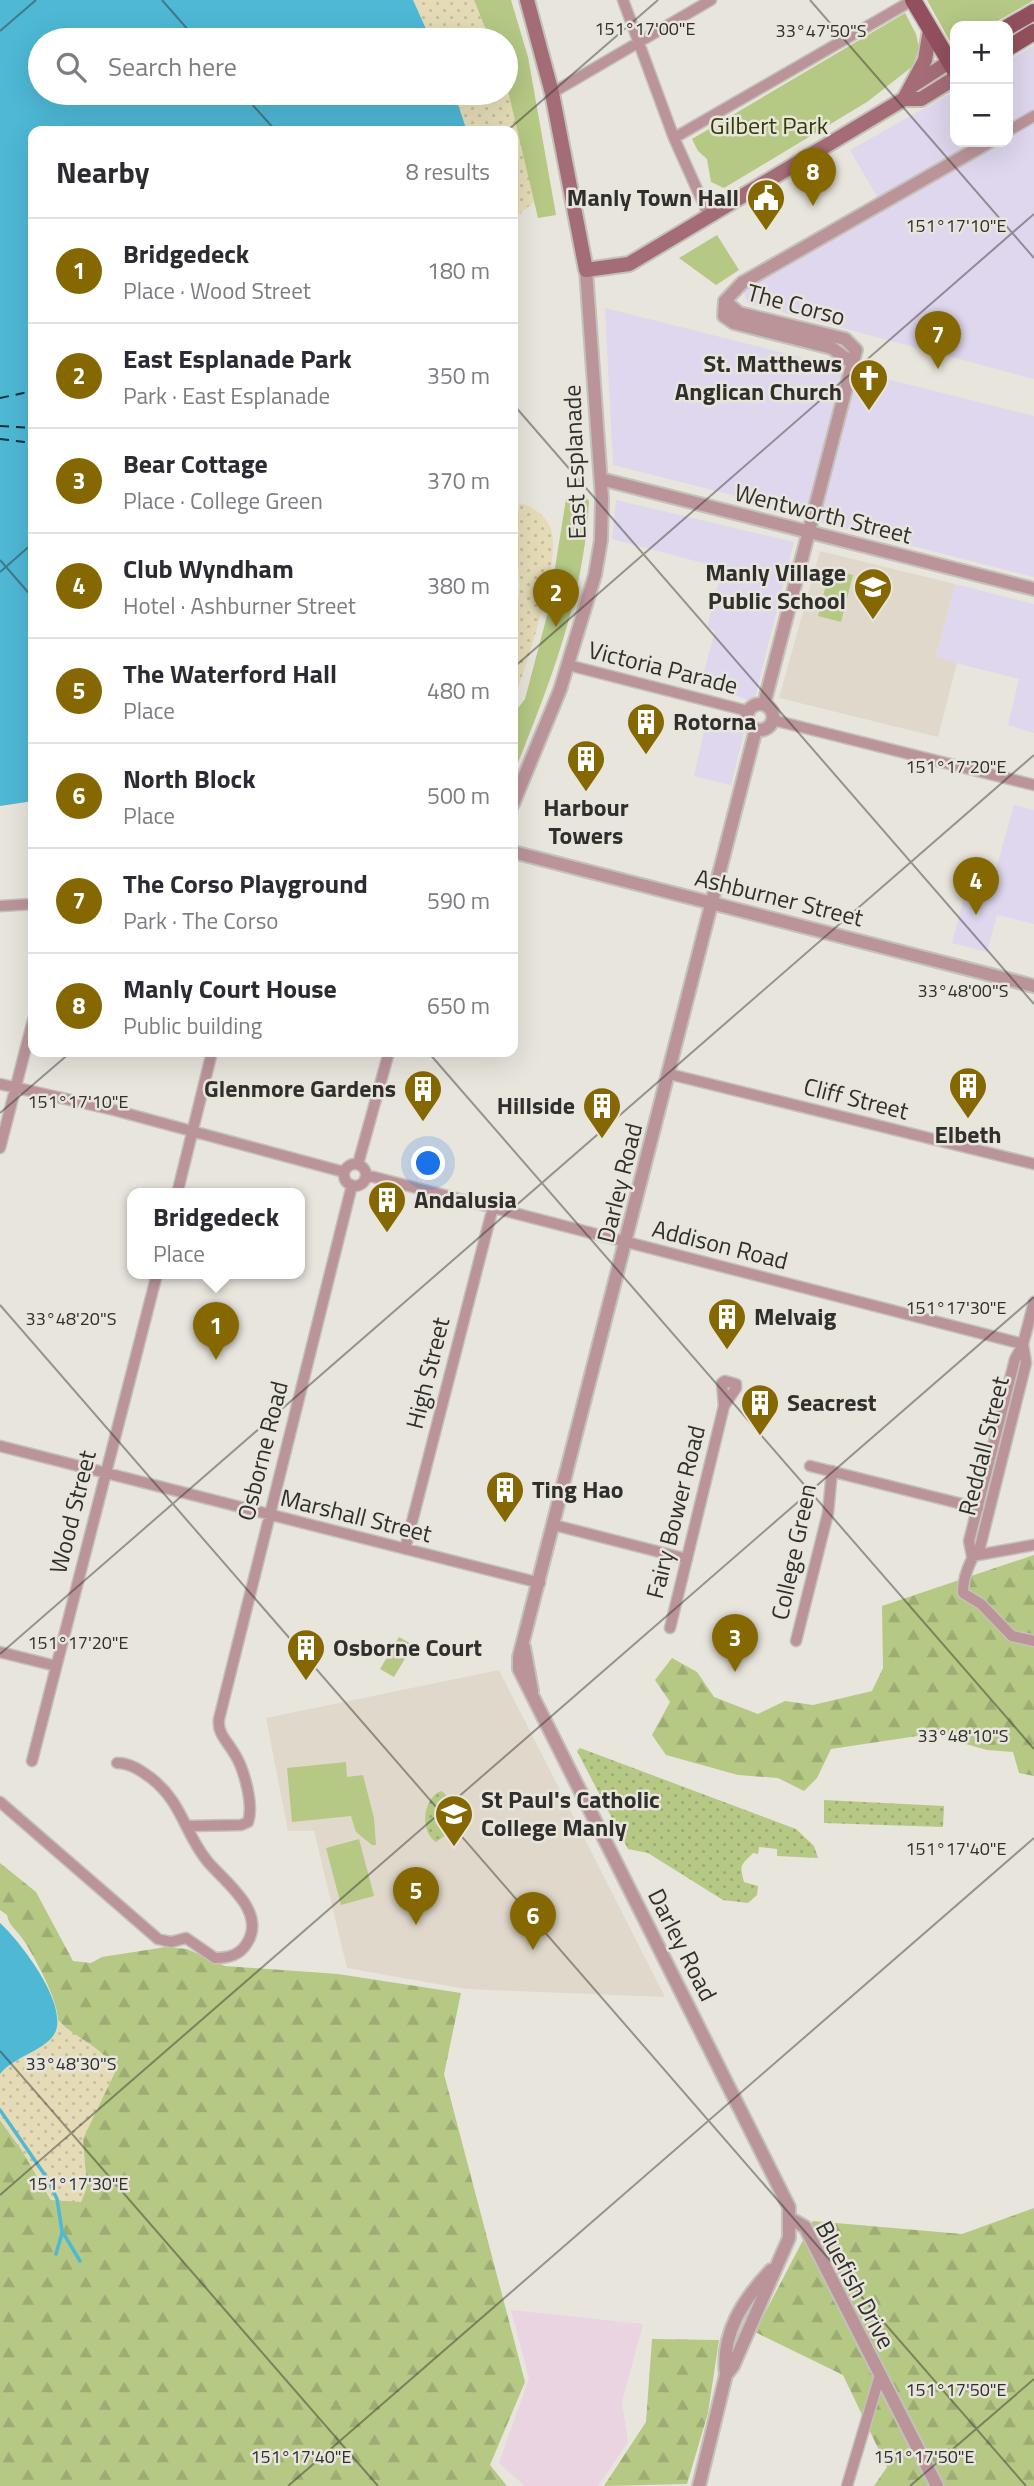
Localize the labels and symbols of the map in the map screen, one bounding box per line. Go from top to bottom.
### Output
text: 151°17'00"E [594,15,696,42]
text: 33°47'50"S [776,17,866,44]
park label: Gilbert Park [710,107,829,143]
pin: 8 [790,148,836,206]
public building icon: Manly Town Hall [745,177,787,232]
place label: Manly Town Hall [567,179,739,215]
text: 151°17'10"E [905,212,1007,239]
street label: The Corso [743,274,849,334]
pin: 7 [915,311,961,369]
place label: St. Matthews Anglican Church [675,345,842,409]
church icon: St. Matthews Anglican Church [848,357,890,412]
street label: East Esplanade [553,384,595,540]
street label: Wentworth Street [731,474,916,553]
place label: Manly Village Public School [705,554,846,618]
school or university icon: Manly Village Public School [852,566,894,621]
pin: 2 [533,569,579,627]
street label: Victoria Parade [585,631,742,703]
building icon: Rotorna [625,701,667,756]
place label: Rotorna [673,703,756,739]
building icon: Harbour Towers [565,738,607,793]
text: 151°17'20"E [905,753,1007,780]
place label: Harbour Towers [543,789,629,853]
pin: 4 [953,857,999,915]
street label: Ashburner Street [691,859,868,935]
text: 33°48'00"S [918,977,1008,1004]
building icon: Elbeth [947,1065,989,1120]
building icon: Glenmore Gardens [402,1068,444,1123]
street label: Cliff Street [800,1068,913,1129]
place label: Glenmore Gardens [204,1070,396,1106]
building icon: Hillside [581,1085,623,1140]
place label: Hillside [497,1087,575,1123]
text: 151°17'10"E [27,1088,129,1115]
place label: Elbeth [934,1116,1002,1152]
street label: Darley Road [587,1119,651,1246]
your location [411,1146,445,1180]
building icon: Andalusia [366,1179,408,1234]
place label: Andalusia [414,1181,517,1217]
street label: Addison Road [649,1210,792,1278]
text: 151°17'30"E [905,1294,1007,1321]
building icon: Melvaig [706,1296,748,1351]
place label: Melvaig [754,1298,836,1334]
pin: 1 [193,1302,239,1360]
text: 33°48'20"S [26,1305,116,1332]
street label: High Street [396,1313,458,1432]
street label: Reddall Street [948,1372,1018,1519]
street label: Osborne Road [227,1377,297,1524]
building icon: Seacrest [739,1382,781,1437]
place label: Seacrest [787,1384,877,1420]
street label: Fairy Bower Road [636,1421,714,1602]
street label: Wood Street [39,1446,105,1577]
building icon: Ting Hao [484,1469,526,1524]
place label: Ting Hao [532,1471,623,1507]
street label: Marshall Street [277,1479,436,1551]
street label: College Green [761,1480,825,1623]
pin: 3 [712,1614,758,1672]
building icon: Osborne Court [285,1627,327,1682]
text: 151°17'20"E [27,1629,129,1656]
place label: Osborne Court [333,1629,482,1665]
text: 33°48'10"S [918,1722,1008,1749]
place label: St Paul's Catholic College Manly [481,1781,660,1845]
school or university icon: St Paul's Catholic College Manly [433,1793,475,1848]
text: 151°17'40"E [905,1835,1007,1862]
pin: 5 [393,1867,439,1925]
street label: Darley Road [639,1882,727,2007]
pin: 6 [510,1892,556,1950]
text: 33°48'30"S [26,2050,116,2077]
text: 151°17'30"E [27,2170,129,2197]
street label: Bluefish Drive [807,2214,905,2355]
text: 151°17'50"E [905,2376,1007,2403]
text: 151°17'40"E [250,2443,352,2470]
text: 151°17'50"E [873,2443,975,2470]

